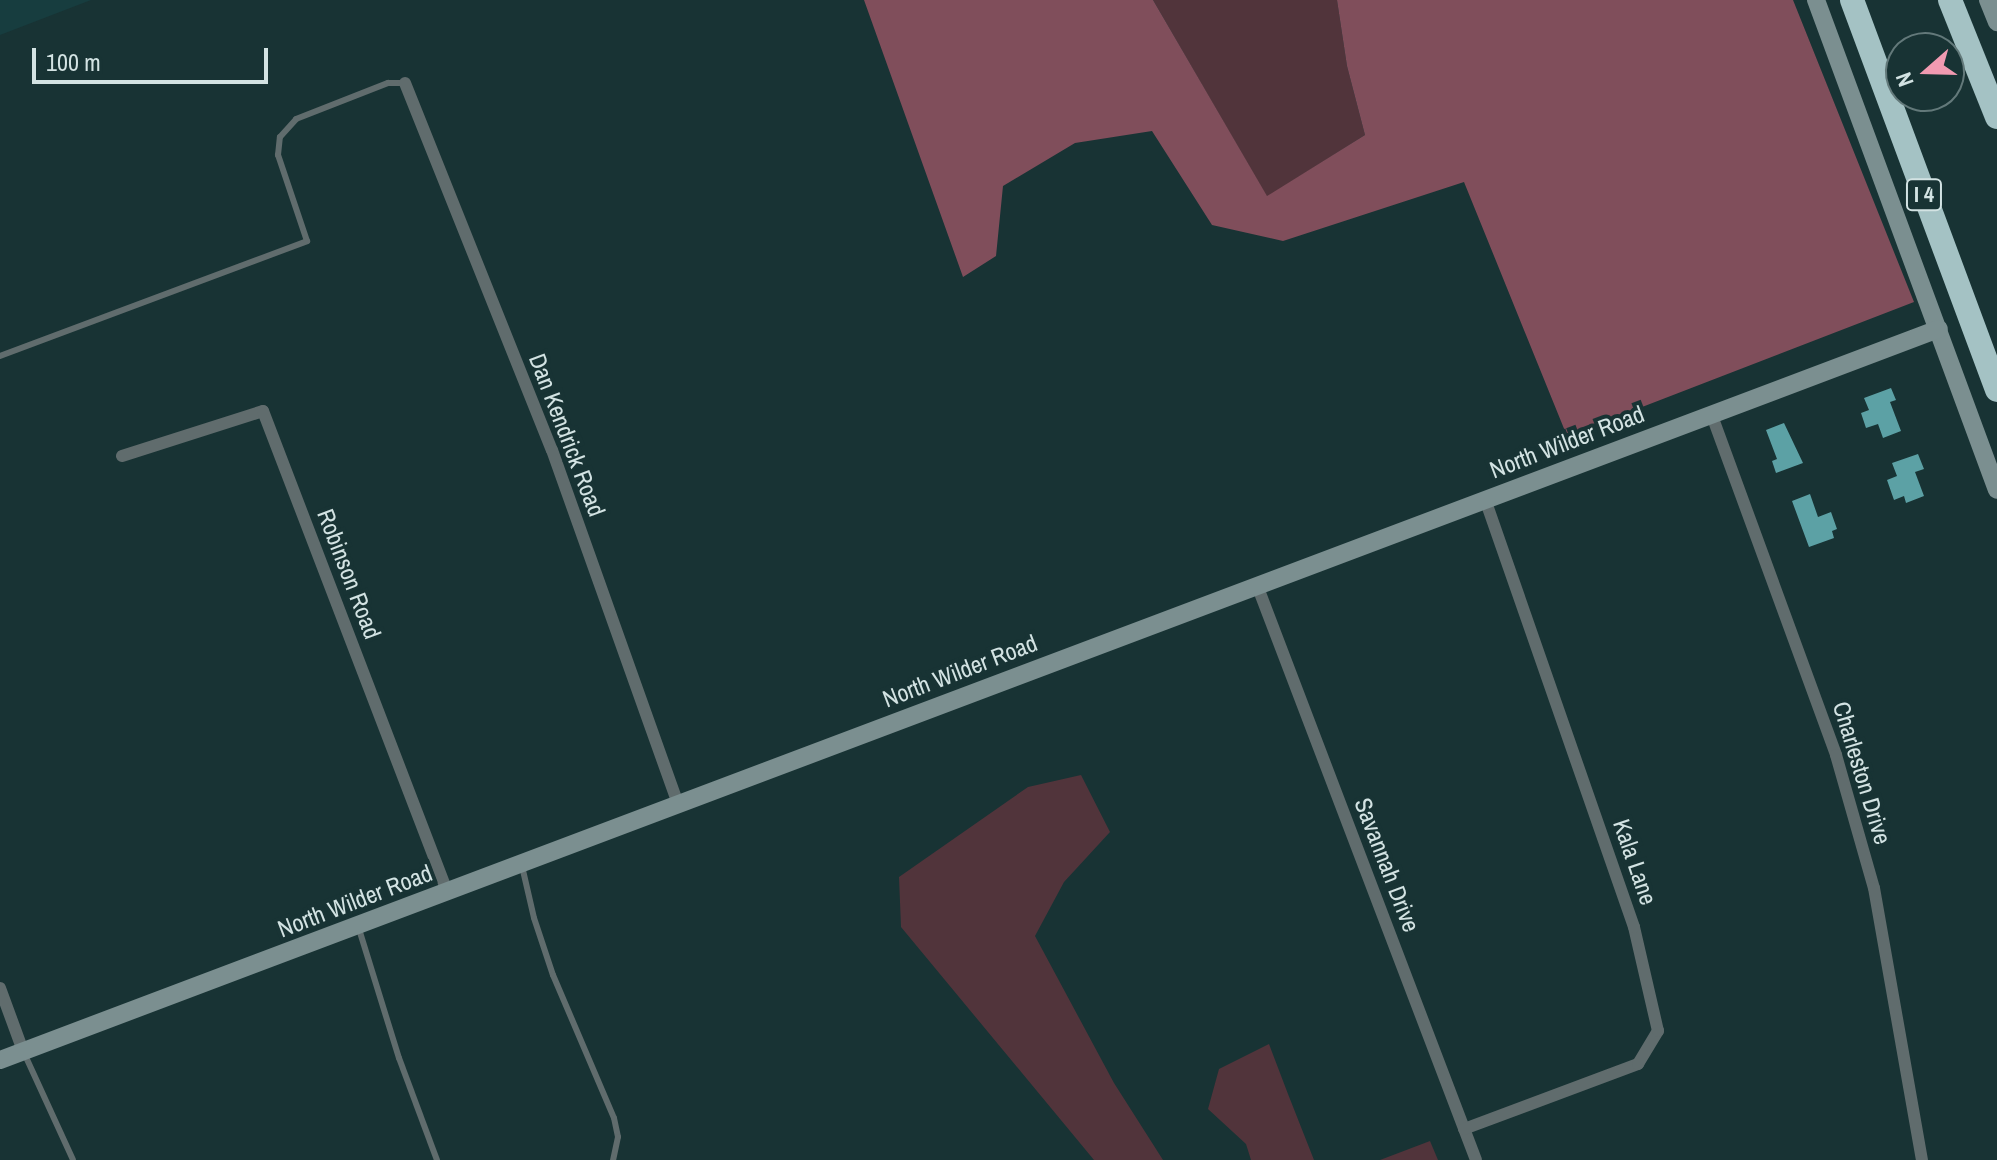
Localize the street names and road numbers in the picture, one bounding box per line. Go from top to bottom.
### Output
road number: I 4 [1904,177,1944,213]
street label: Dan Kendrick Road [523,350,611,520]
street label: North Wilder Road [1486,399,1648,485]
street label: Robinson Road [311,505,387,643]
street label: North Wilder Road [879,628,1041,714]
street label: Charleston Drive [1827,698,1897,848]
street label: Savannah Drive [1348,794,1426,936]
street label: Kala Lane [1607,815,1663,909]
street label: North Wilder Road [274,858,436,944]

